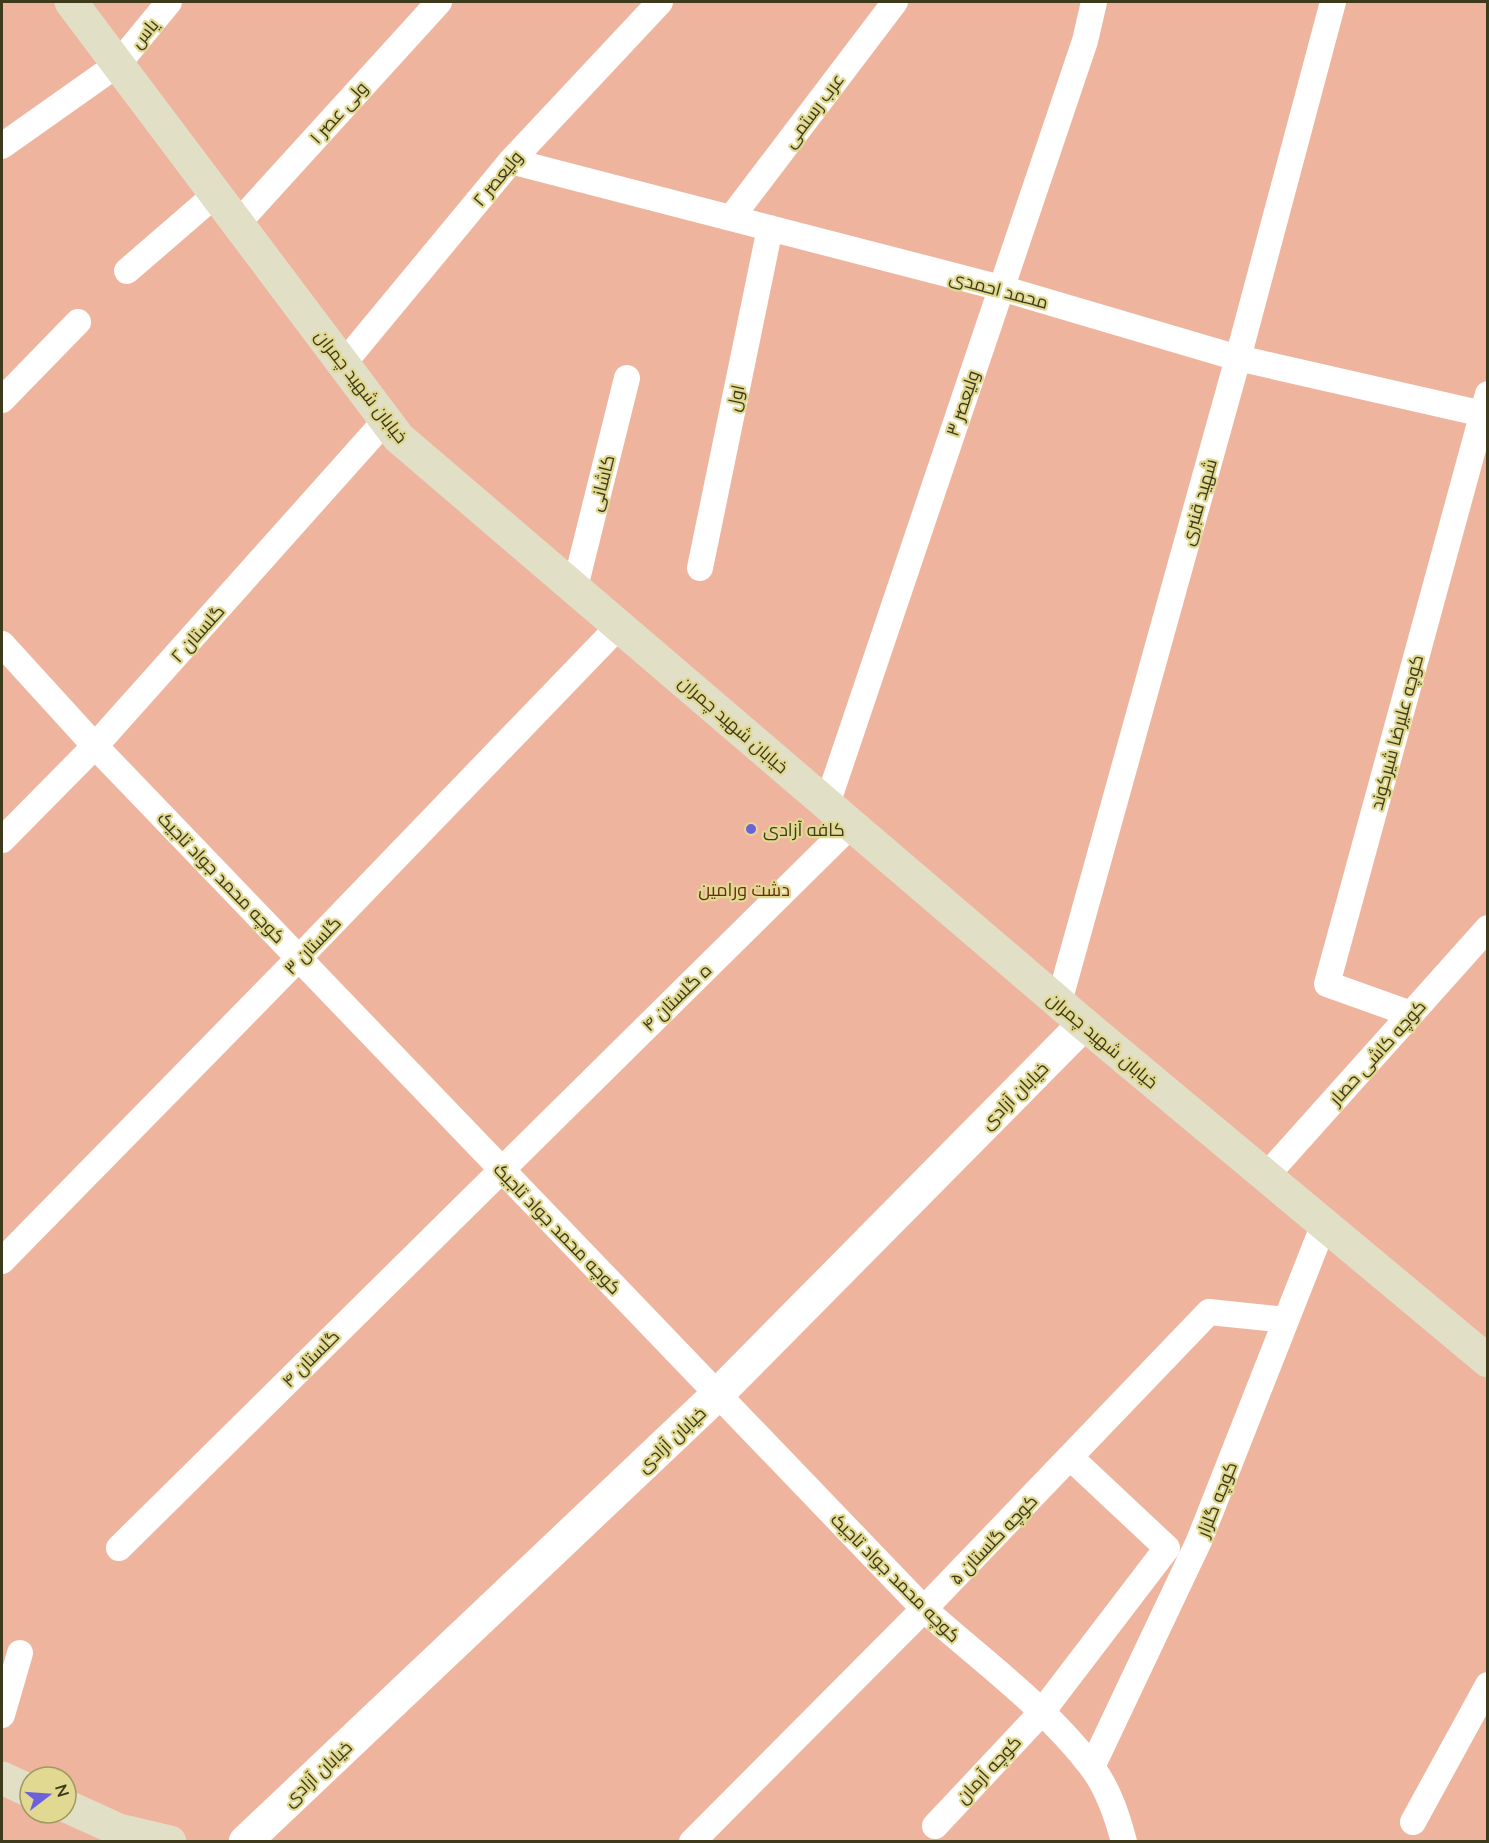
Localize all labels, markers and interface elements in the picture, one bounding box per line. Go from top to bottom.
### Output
street label: یاس [125,14,164,53]
street label: عرب رستمی [778,68,849,152]
street label: ولی عصر ۱ [304,76,372,148]
street label: ولیعصر ۲ [467,146,527,211]
street label: محمد احمدی [947,265,1051,314]
street label: خیابان شهید چمران [309,325,413,448]
street label: ولیعصر ۳ [940,367,984,439]
street label: اول [721,383,750,414]
street label: کاشانی [583,452,620,514]
street label: شهید قنبری [1175,456,1222,548]
street label: گلستان ۲ [165,600,229,667]
street label: کوچه علیرضا شیرکوند [1365,652,1429,813]
street label: خیابان شهید چمران [673,670,793,779]
street label: کوچه محمد جواد تاجیک [152,807,290,949]
place label: کافه آزادی [763,818,845,841]
marker: کافه آزادی [744,822,758,836]
park label: دشت ورامین [698,878,790,901]
street label: گلستان ۳ [279,911,346,979]
street label: ه گلستان ۴ [637,959,716,1036]
street label: خیابان شهید چمران [1042,987,1163,1094]
street label: کوچه کاشی حصار [1323,995,1431,1111]
street label: خیابان آزادی [976,1057,1053,1134]
street label: کوچه محمد جواد تاجیک [488,1158,626,1300]
street label: گلستان ۴ [277,1325,344,1392]
street label: خیابان آزادی [632,1401,711,1477]
street label: کوچه گلزار [1191,1458,1243,1542]
street label: کوچه گلستان ۵ [945,1489,1043,1590]
street label: کوچه محمد جواد تاجیک [825,1508,965,1648]
street label: کوچه آرمان [951,1730,1027,1809]
street label: خیابان آزادی [278,1735,357,1811]
north arrow [18,1765,78,1825]
text: N [52,1782,74,1799]

